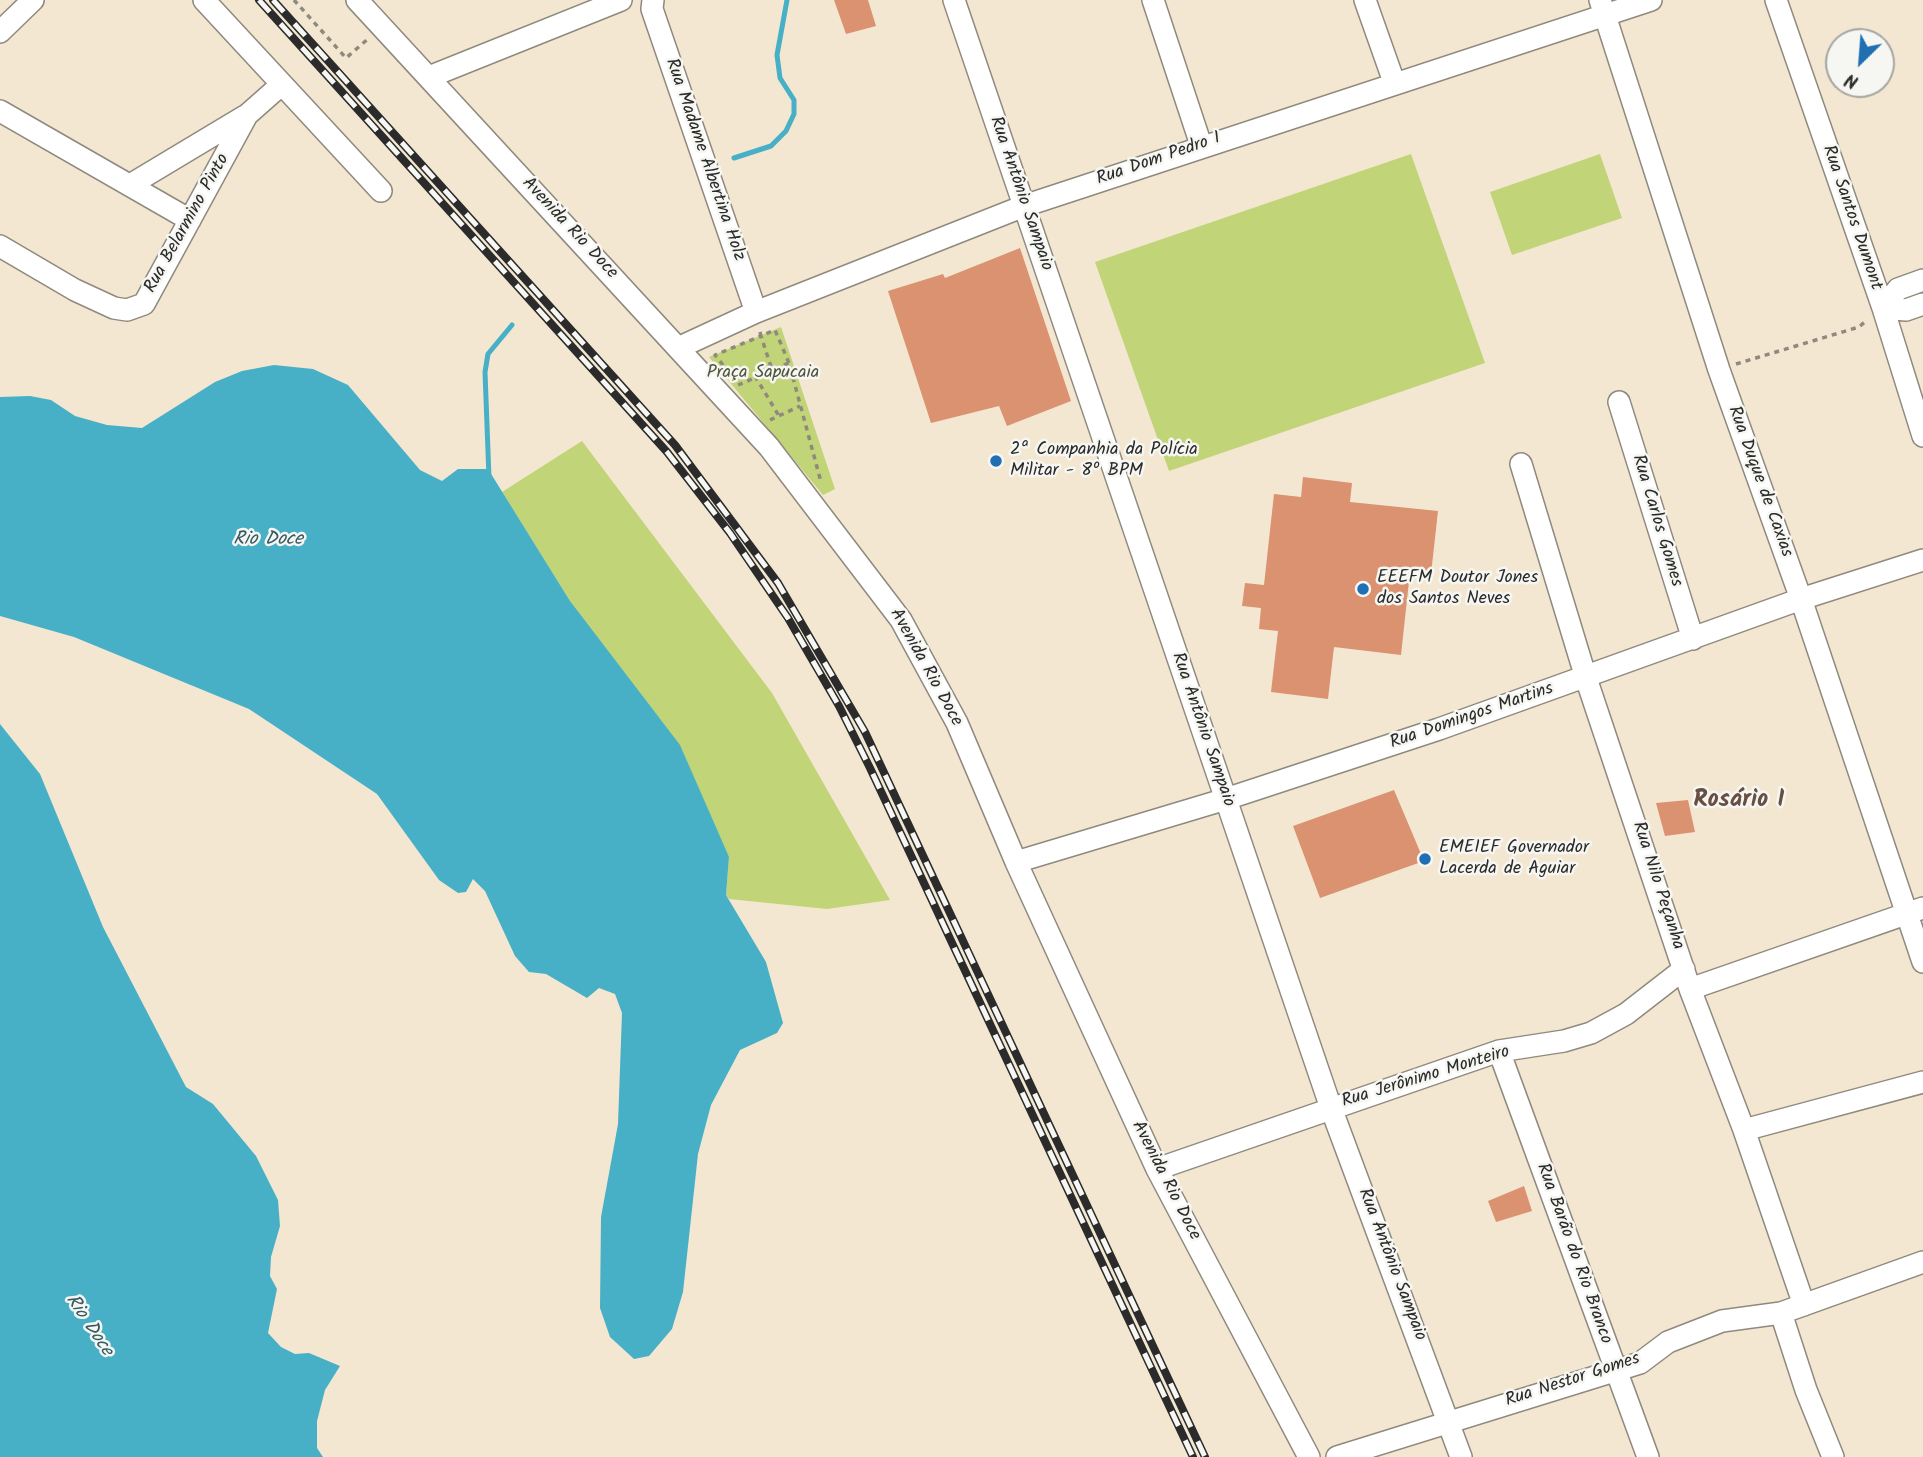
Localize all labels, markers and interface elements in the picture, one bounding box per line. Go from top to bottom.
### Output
north arrow [1825,28,1895,98]
street label: Rua Madame Albertina Holz [659,56,749,264]
text: N [1840,64,1864,96]
street label: Rua Antônio Sampaio [983,114,1057,274]
street label: Rua Dom Pedro I [1094,129,1224,191]
street label: Rua Santos Dumont [1816,143,1886,293]
street label: Rua Belarmino Pinto [141,151,235,297]
street label: Avenida Rio Doce [516,174,622,284]
park label: Praça Sapucaia [707,363,819,385]
street label: Rua Duque de Caxias [1722,404,1796,560]
place label: 2ª Companhia da Polícia Militar - 8º BPM [1010,440,1198,482]
street label: Rua Carlos Gomes [1626,452,1686,590]
marker: 2ª Companhia da Polícia Militar - 8º BPM [988,453,1004,469]
water label: Rio Doce [233,530,303,552]
place label: EEEFM Doutor Jones dos Santos Neves [1377,568,1538,610]
marker: EEEFM Doutor Jones dos Santos Neves [1355,581,1371,597]
street label: Avenida Rio Doce [884,605,966,731]
street label: Rua Antônio Sampaio [1165,650,1239,810]
street label: Rua Domingos Martins [1387,679,1557,755]
district label: Rosário I [1693,788,1785,816]
street label: Rua Nilo Peçanha [1626,819,1688,953]
place label: EMEIEF Governador Lacerda de Aguiar [1439,838,1589,880]
marker: EMEIEF Governador Lacerda de Aguiar [1417,851,1433,867]
street label: Rua Jerônimo Monteiro [1339,1042,1513,1114]
street label: Avenida Rio Doce [1126,1118,1204,1244]
street label: Rua Barão do Rio Branco [1530,1161,1616,1347]
street label: Rua Antônio Sampaio [1352,1186,1430,1344]
water label: Rio Doce [59,1291,117,1361]
street label: Rua Nestor Gomes [1503,1349,1643,1413]

